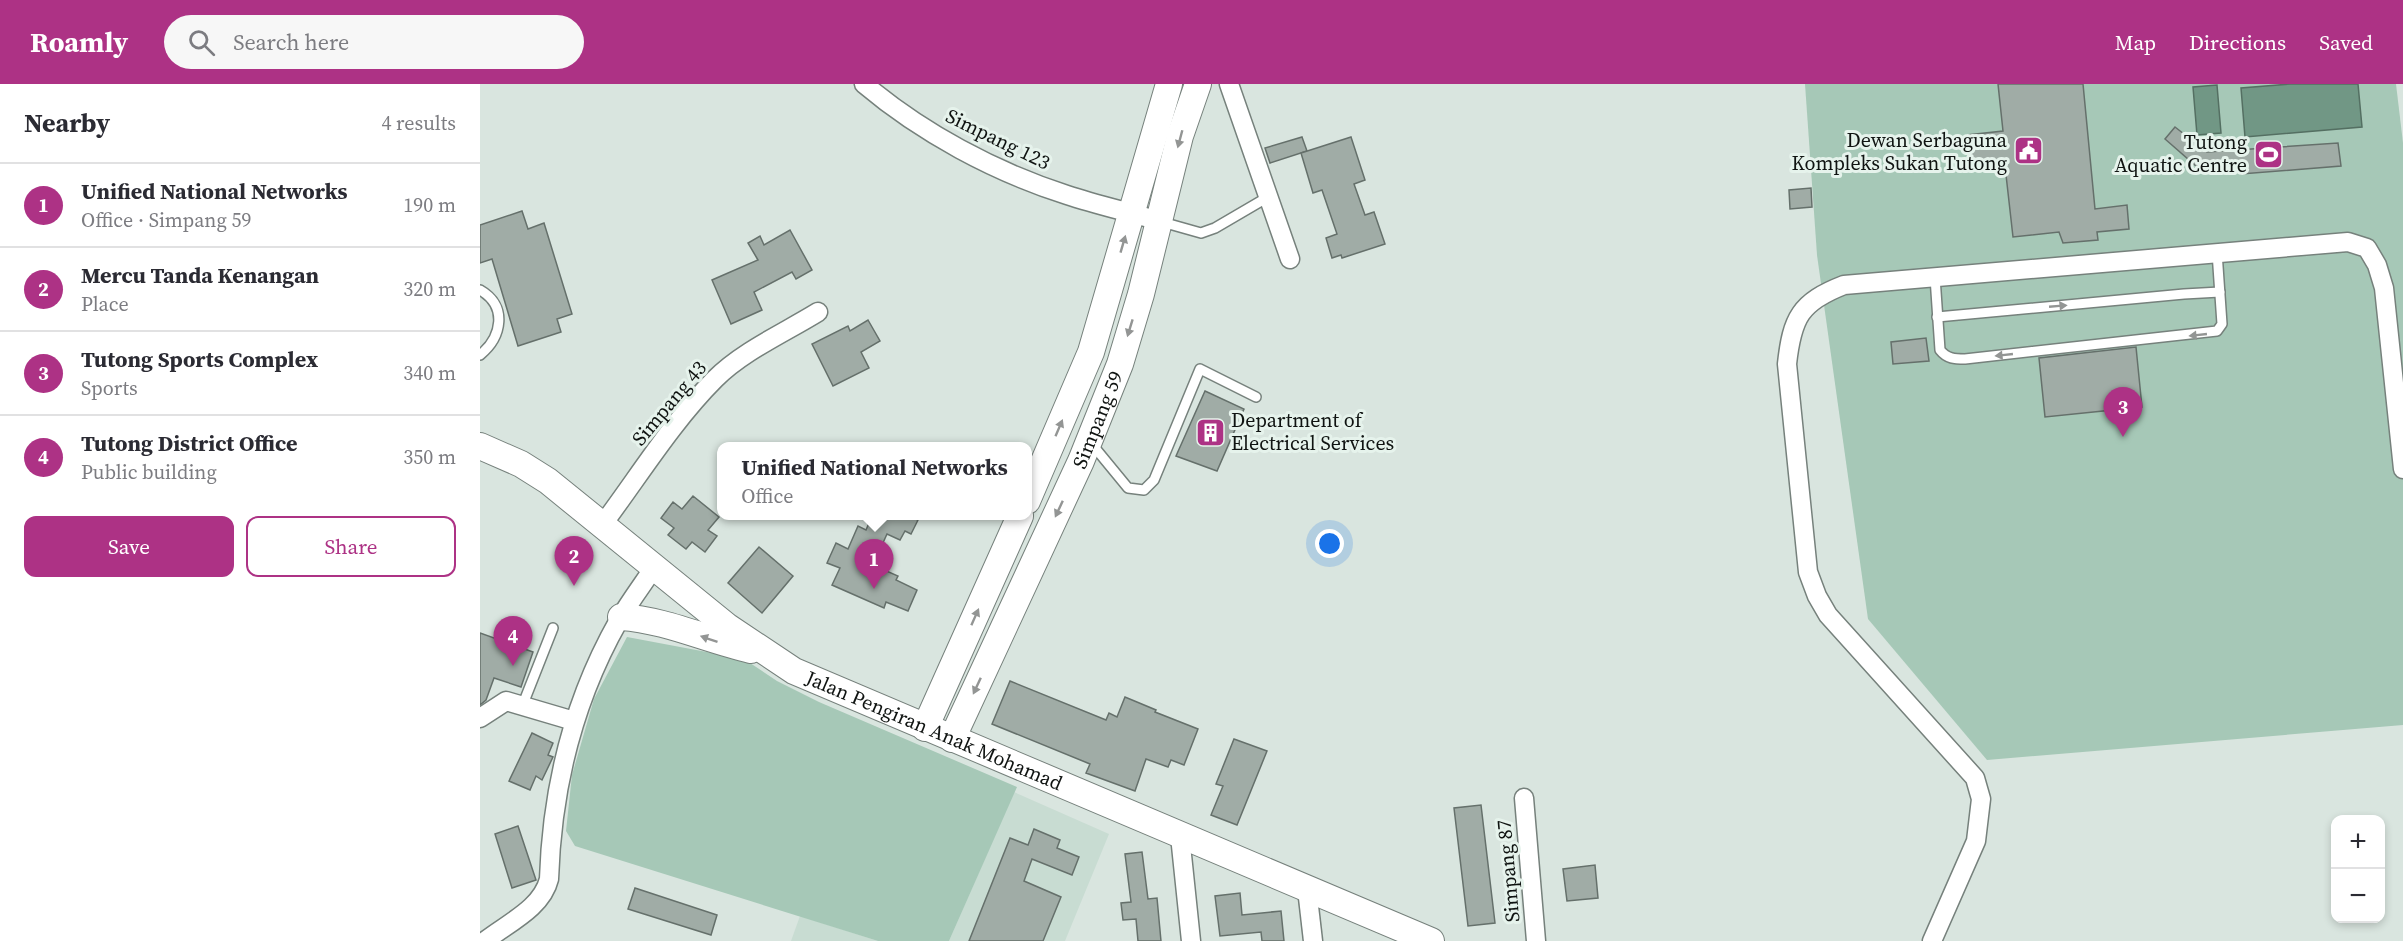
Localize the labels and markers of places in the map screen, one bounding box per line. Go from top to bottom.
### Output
place label: Dewan Serbaguna Kompleks Sukan Tutong [1792,126,2008,177]
place label: Tutong Aquatic Centre [2114,128,2247,179]
public building icon: Dewan Serbaguna Kompleks Sukan Tutong [2012,135,2044,167]
sports icon: Tutong Aquatic Centre [2252,138,2284,170]
pin: 3 [2104,388,2142,437]
place label: Department of Electrical Services [1231,406,1394,457]
building icon: Department of Electrical Services [1194,416,1226,448]
pin: 2 [554,536,593,586]
pin: 1 [854,540,894,589]
pin: 4 [494,616,532,666]

